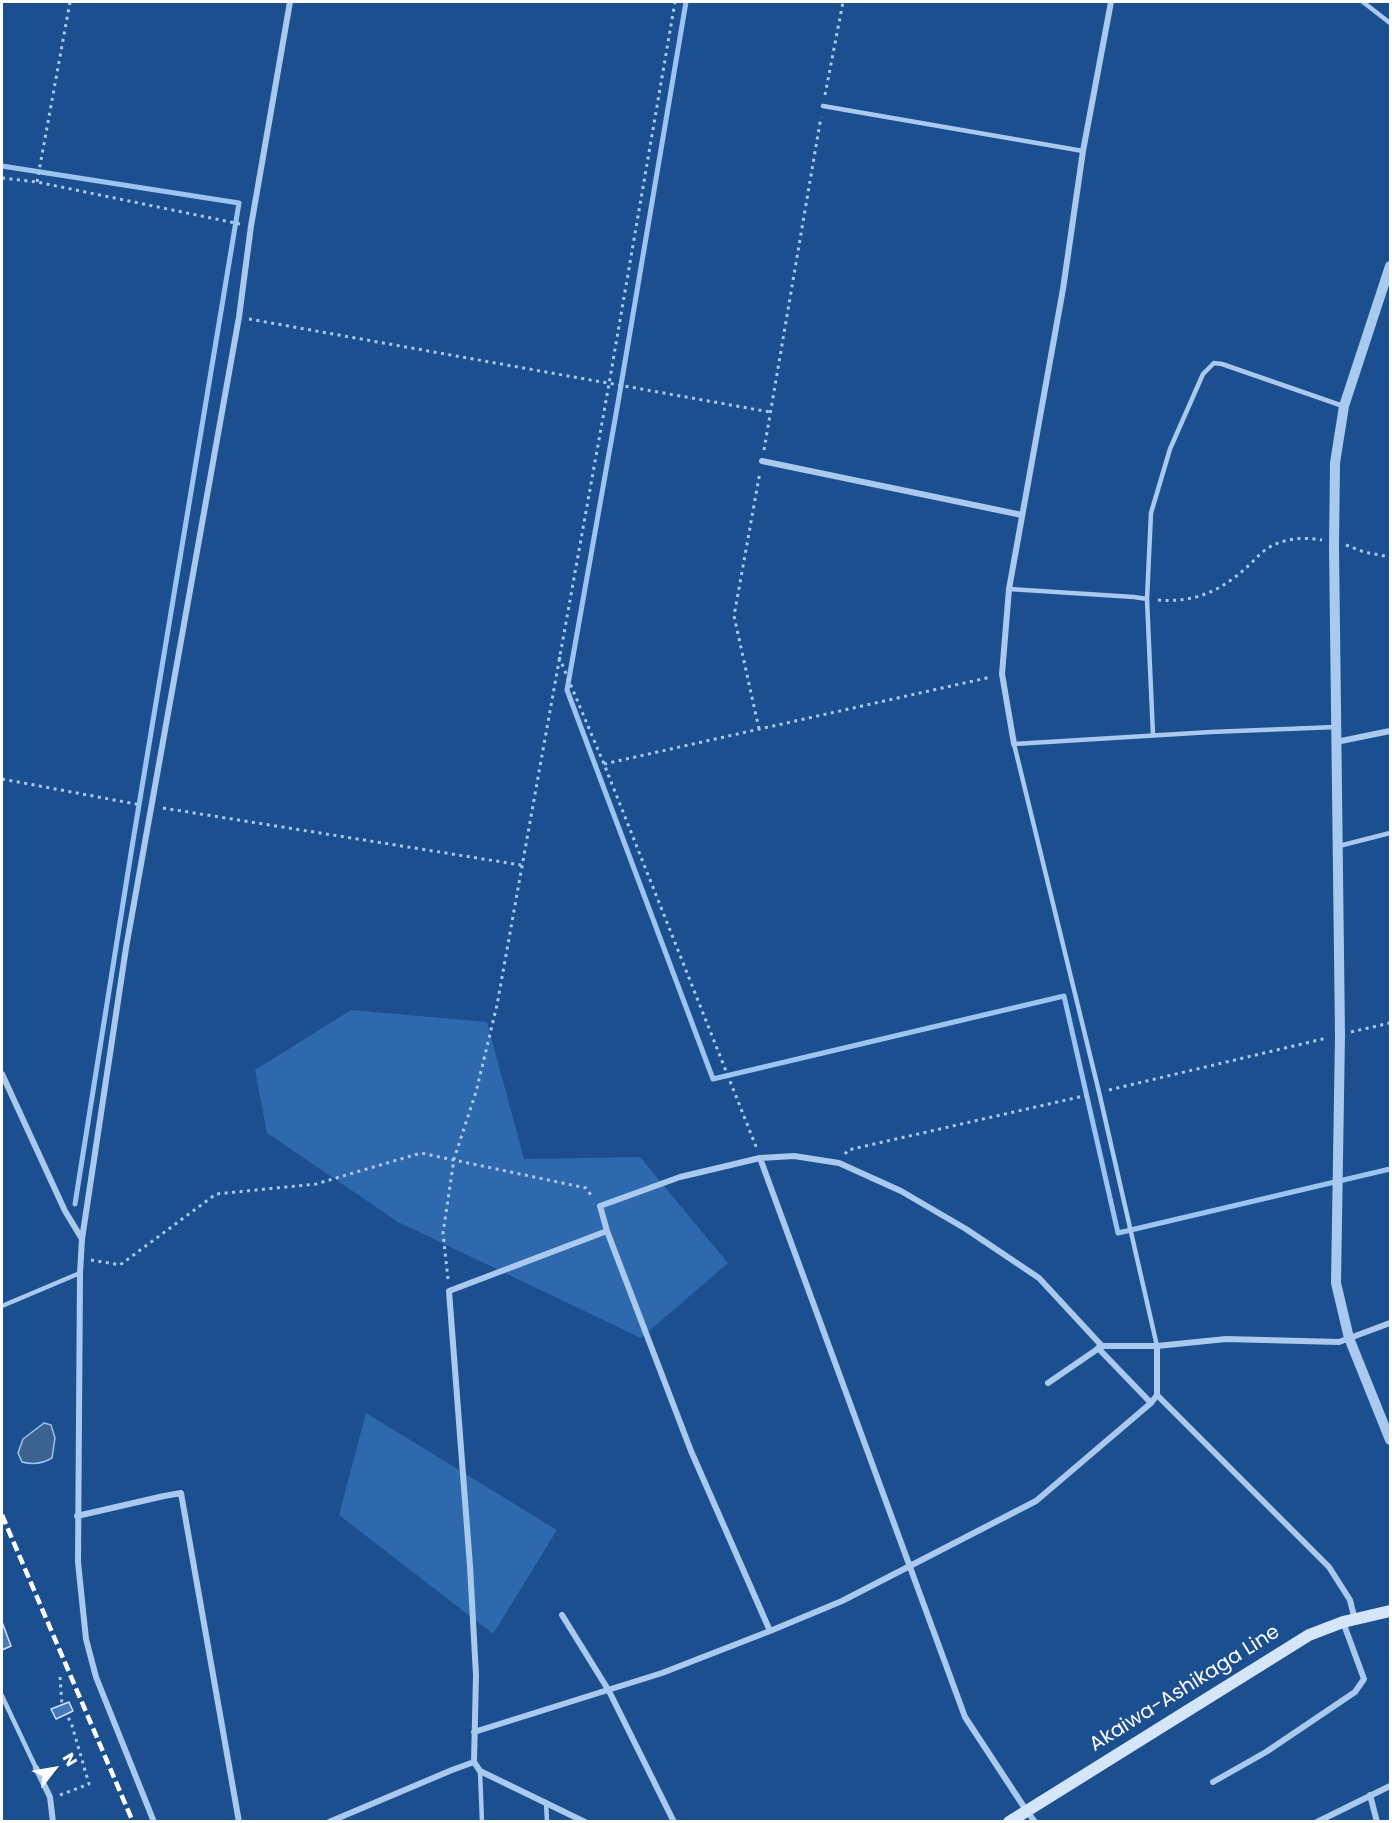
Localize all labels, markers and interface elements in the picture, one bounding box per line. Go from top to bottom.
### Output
street label: Akaiwa-Ashikaga Line [1085,1621,1285,1757]
north arrow [24,1739,84,1799]
text: N [57,1748,83,1771]

